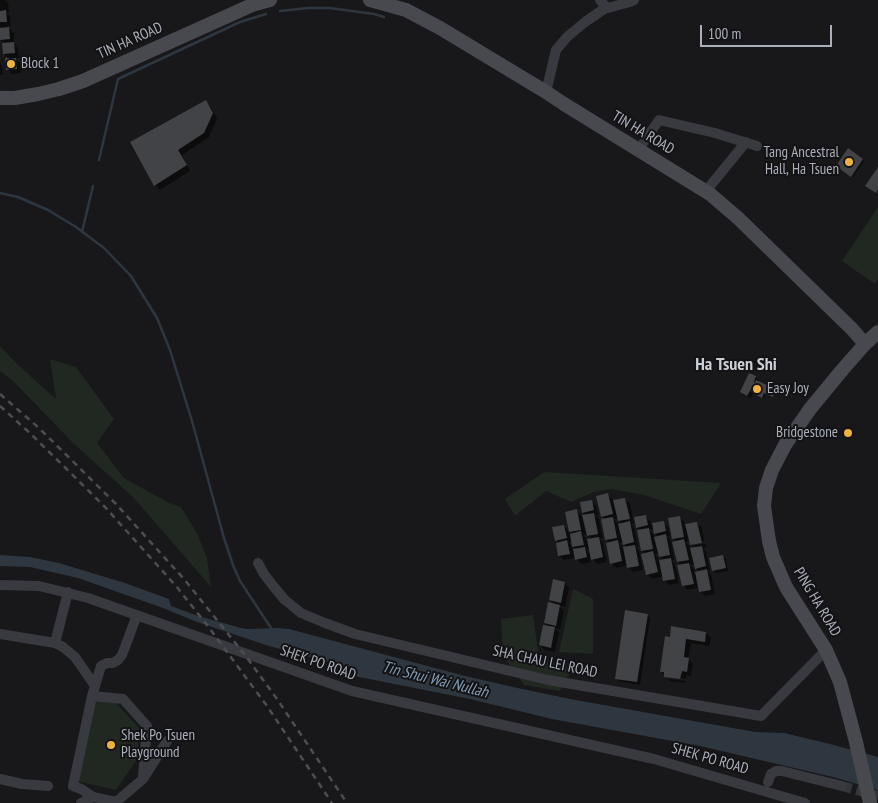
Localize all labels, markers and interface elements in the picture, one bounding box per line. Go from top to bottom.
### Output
scale bar [703,15,836,47]
street label: TIN HA ROAD [95,19,165,63]
text: 100 m [708,24,741,43]
place label: Block 1 [21,55,59,73]
marker: Block 1 [5,58,17,70]
street label: TIN HA ROAD [609,107,677,159]
place label: Tang Ancestral Hall, Ha Tsuen [764,144,839,179]
marker: Tang Ancestral Hall, Ha Tsuen [843,156,855,168]
district label: Ha Tsuen Shi [695,354,777,376]
place label: Easy Joy [767,380,809,398]
marker: Easy Joy [751,383,763,395]
place label: Bridgestone [776,424,838,442]
marker: Bridgestone [842,427,854,439]
street label: PING HA ROAD [789,564,845,640]
street label: SHEK PO ROAD [278,642,358,684]
street label: SHA CHAU LEI ROAD [491,642,599,682]
water label: Tin Shui Wai Nullah [380,658,490,702]
place label: Shek Po Tsuen Playground [121,727,195,762]
marker: Shek Po Tsuen Playground [105,739,117,751]
street label: SHEK PO ROAD [669,739,751,779]

